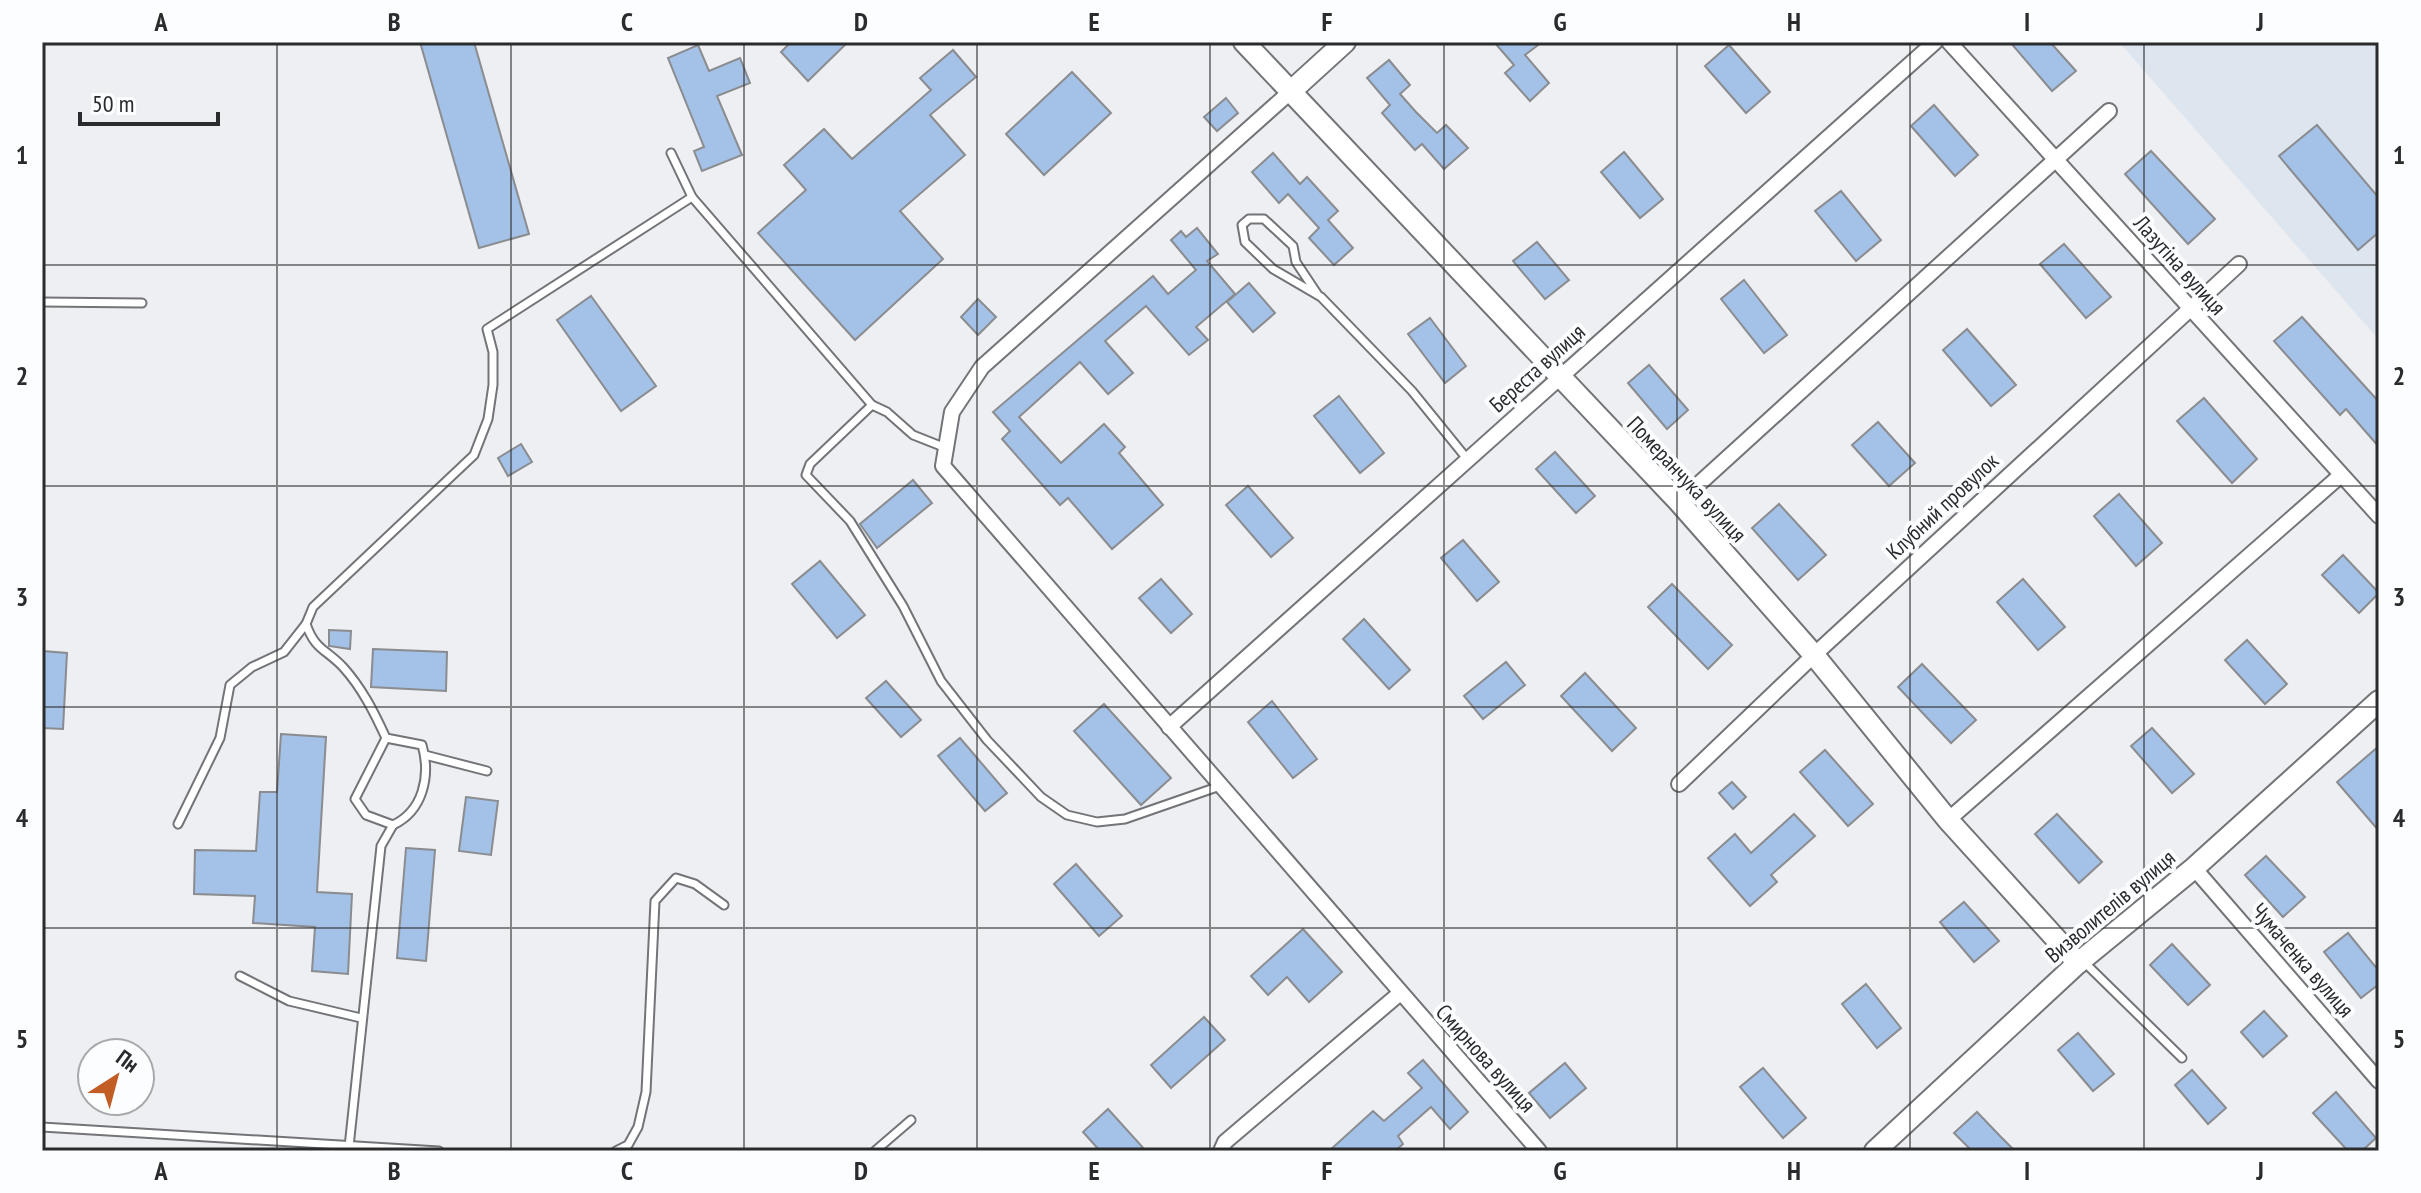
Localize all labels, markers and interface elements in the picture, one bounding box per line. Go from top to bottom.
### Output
text: A [153,5,168,38]
text: B [388,5,401,38]
text: C [621,5,633,38]
text: D [854,5,868,38]
text: E [1088,5,1100,38]
text: F [1322,5,1333,38]
text: G [1553,5,1567,38]
text: H [1787,5,1801,38]
text: I [2024,5,2030,38]
text: J [2255,5,2264,38]
scale bar [80,76,218,126]
text: 50 m [92,88,134,119]
text: 1 [16,138,28,171]
text: 1 [2393,138,2405,171]
street label: Лазутіна вулиця [2127,209,2232,321]
street label: Береста вулиця [1483,318,1591,418]
text: 2 [16,359,28,392]
text: 2 [2393,359,2405,392]
street label: Померанчука вулиця [1621,410,1753,548]
street label: Клубний провулок [1880,447,2004,565]
text: 3 [16,580,28,613]
text: 3 [2393,580,2405,613]
text: 4 [16,801,29,834]
text: 4 [2393,801,2406,834]
street label: Визволителів вулиця [2039,843,2181,969]
street label: Чумаченка вулиця [2246,897,2360,1023]
street label: Смирнова вулиця [1430,998,1542,1118]
text: 5 [16,1022,28,1055]
text: 5 [2393,1022,2405,1055]
north arrow [76,1037,156,1117]
text: Пн [111,1043,145,1078]
text: A [153,1154,168,1187]
text: B [388,1154,401,1187]
text: C [621,1154,633,1187]
text: D [854,1154,868,1187]
text: E [1088,1154,1100,1187]
text: F [1322,1154,1333,1187]
text: G [1553,1154,1567,1187]
text: H [1787,1154,1801,1187]
text: I [2024,1154,2030,1187]
text: J [2255,1154,2264,1187]

